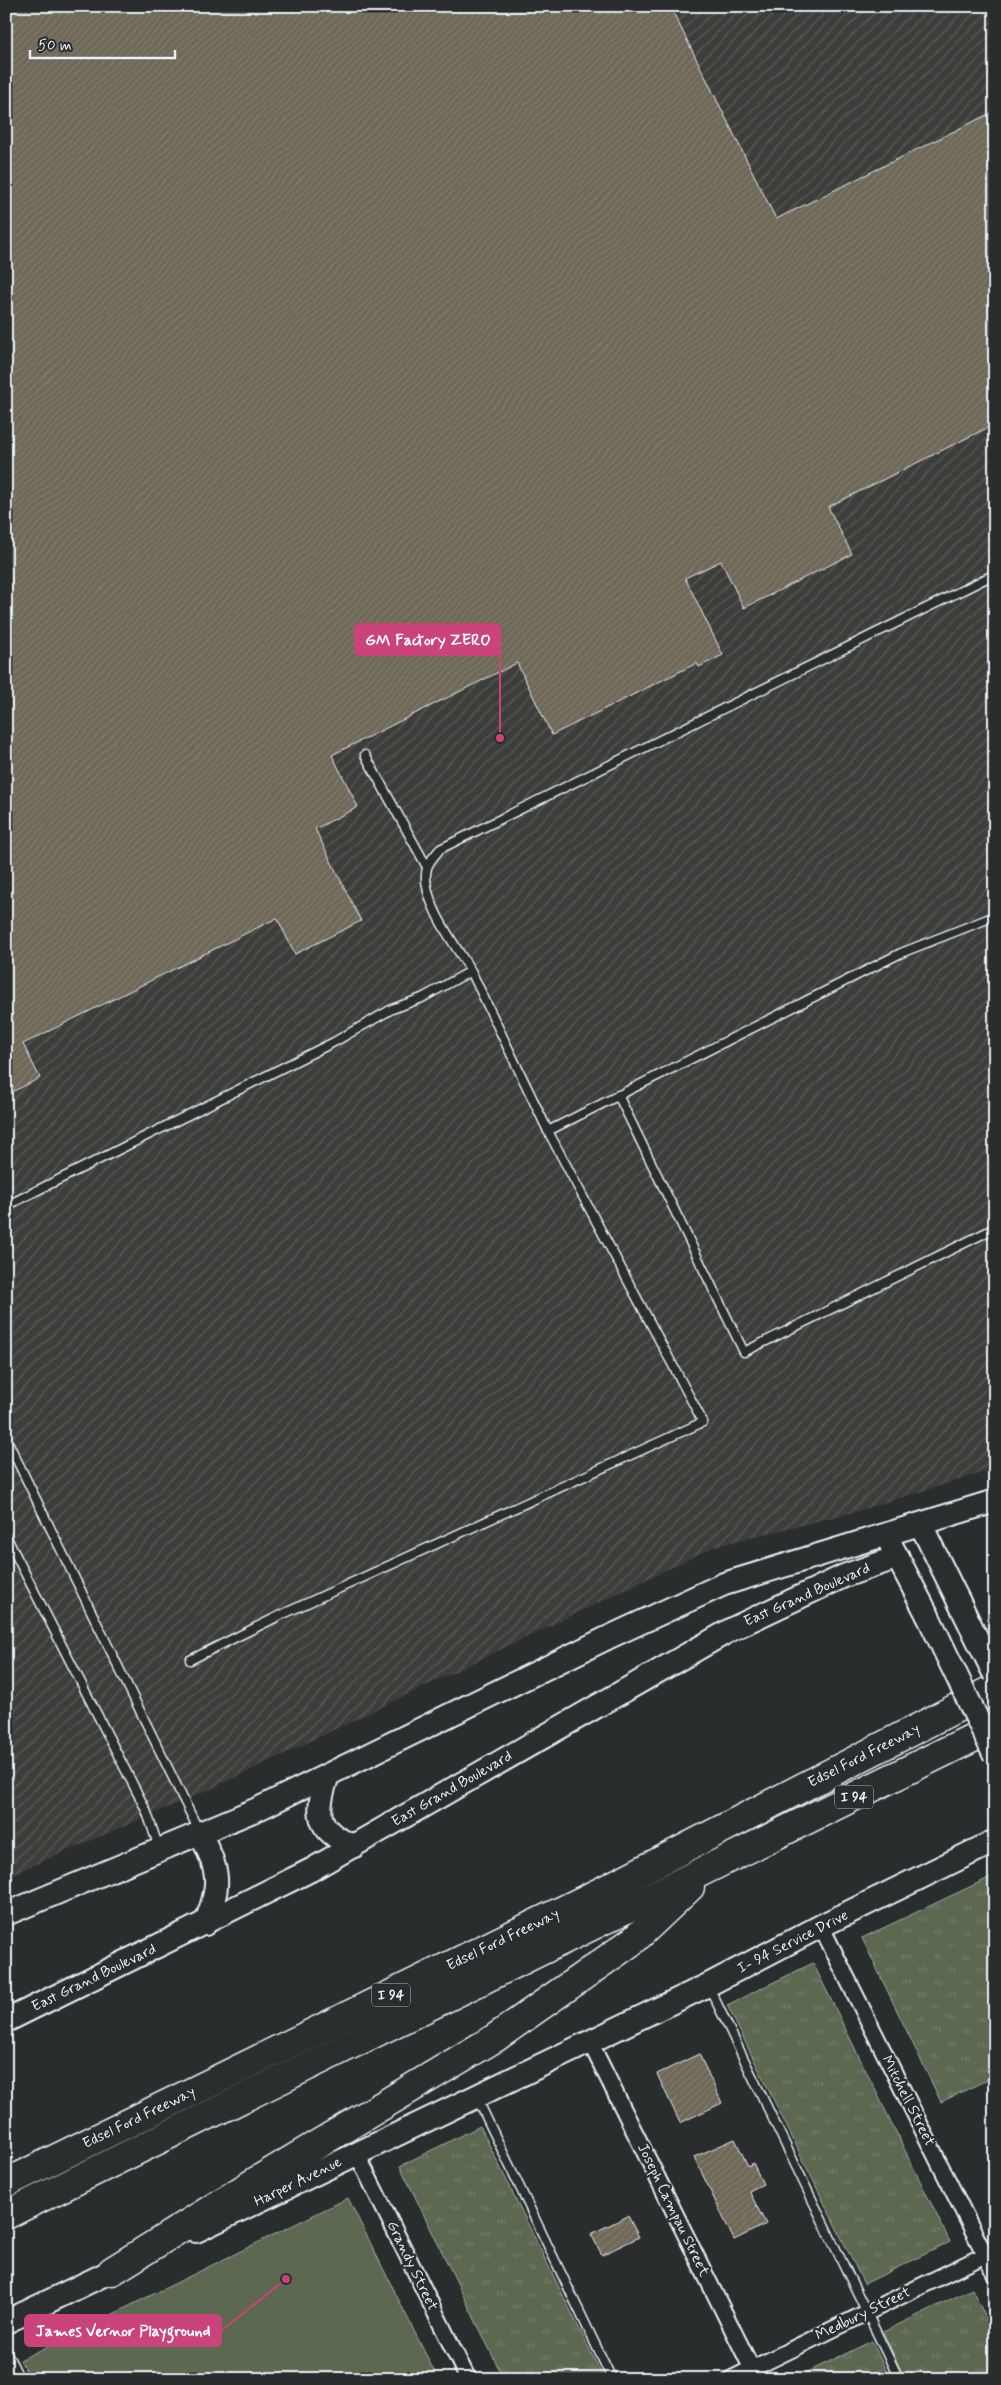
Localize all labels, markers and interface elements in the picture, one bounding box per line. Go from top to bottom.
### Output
scale bar [30,28,175,60]
text: 50 m [38,36,72,56]
callout: GM Factory ZERO [355,624,500,655]
text: GM Factory ZERO [365,630,491,651]
street label: East Grand Boulevard [741,1558,873,1632]
street label: Edsel Ford Freeway [805,1719,923,1793]
street label: East Grand Boulevard [388,1746,516,1832]
road number: I 94 [835,1785,873,1808]
street label: Edsel Ford Freeway [443,1904,563,1976]
street label: I- 94 Service Drive [734,1905,852,1979]
street label: East Grand Boulevard [28,1939,160,2017]
road number: I 94 [372,1984,410,2006]
street label: Mitchell Street [877,2052,939,2150]
street label: Edsel Ford Freeway [79,2082,199,2154]
street label: Joseph Campau Street [632,2140,714,2280]
street label: Harper Avenue [251,2152,345,2212]
street label: Grandy Street [382,2218,442,2314]
street label: Medbury Street [812,2282,914,2346]
callout: James Vernor Playground [25,2315,221,2346]
text: James Vernor Playground [35,2321,211,2344]

